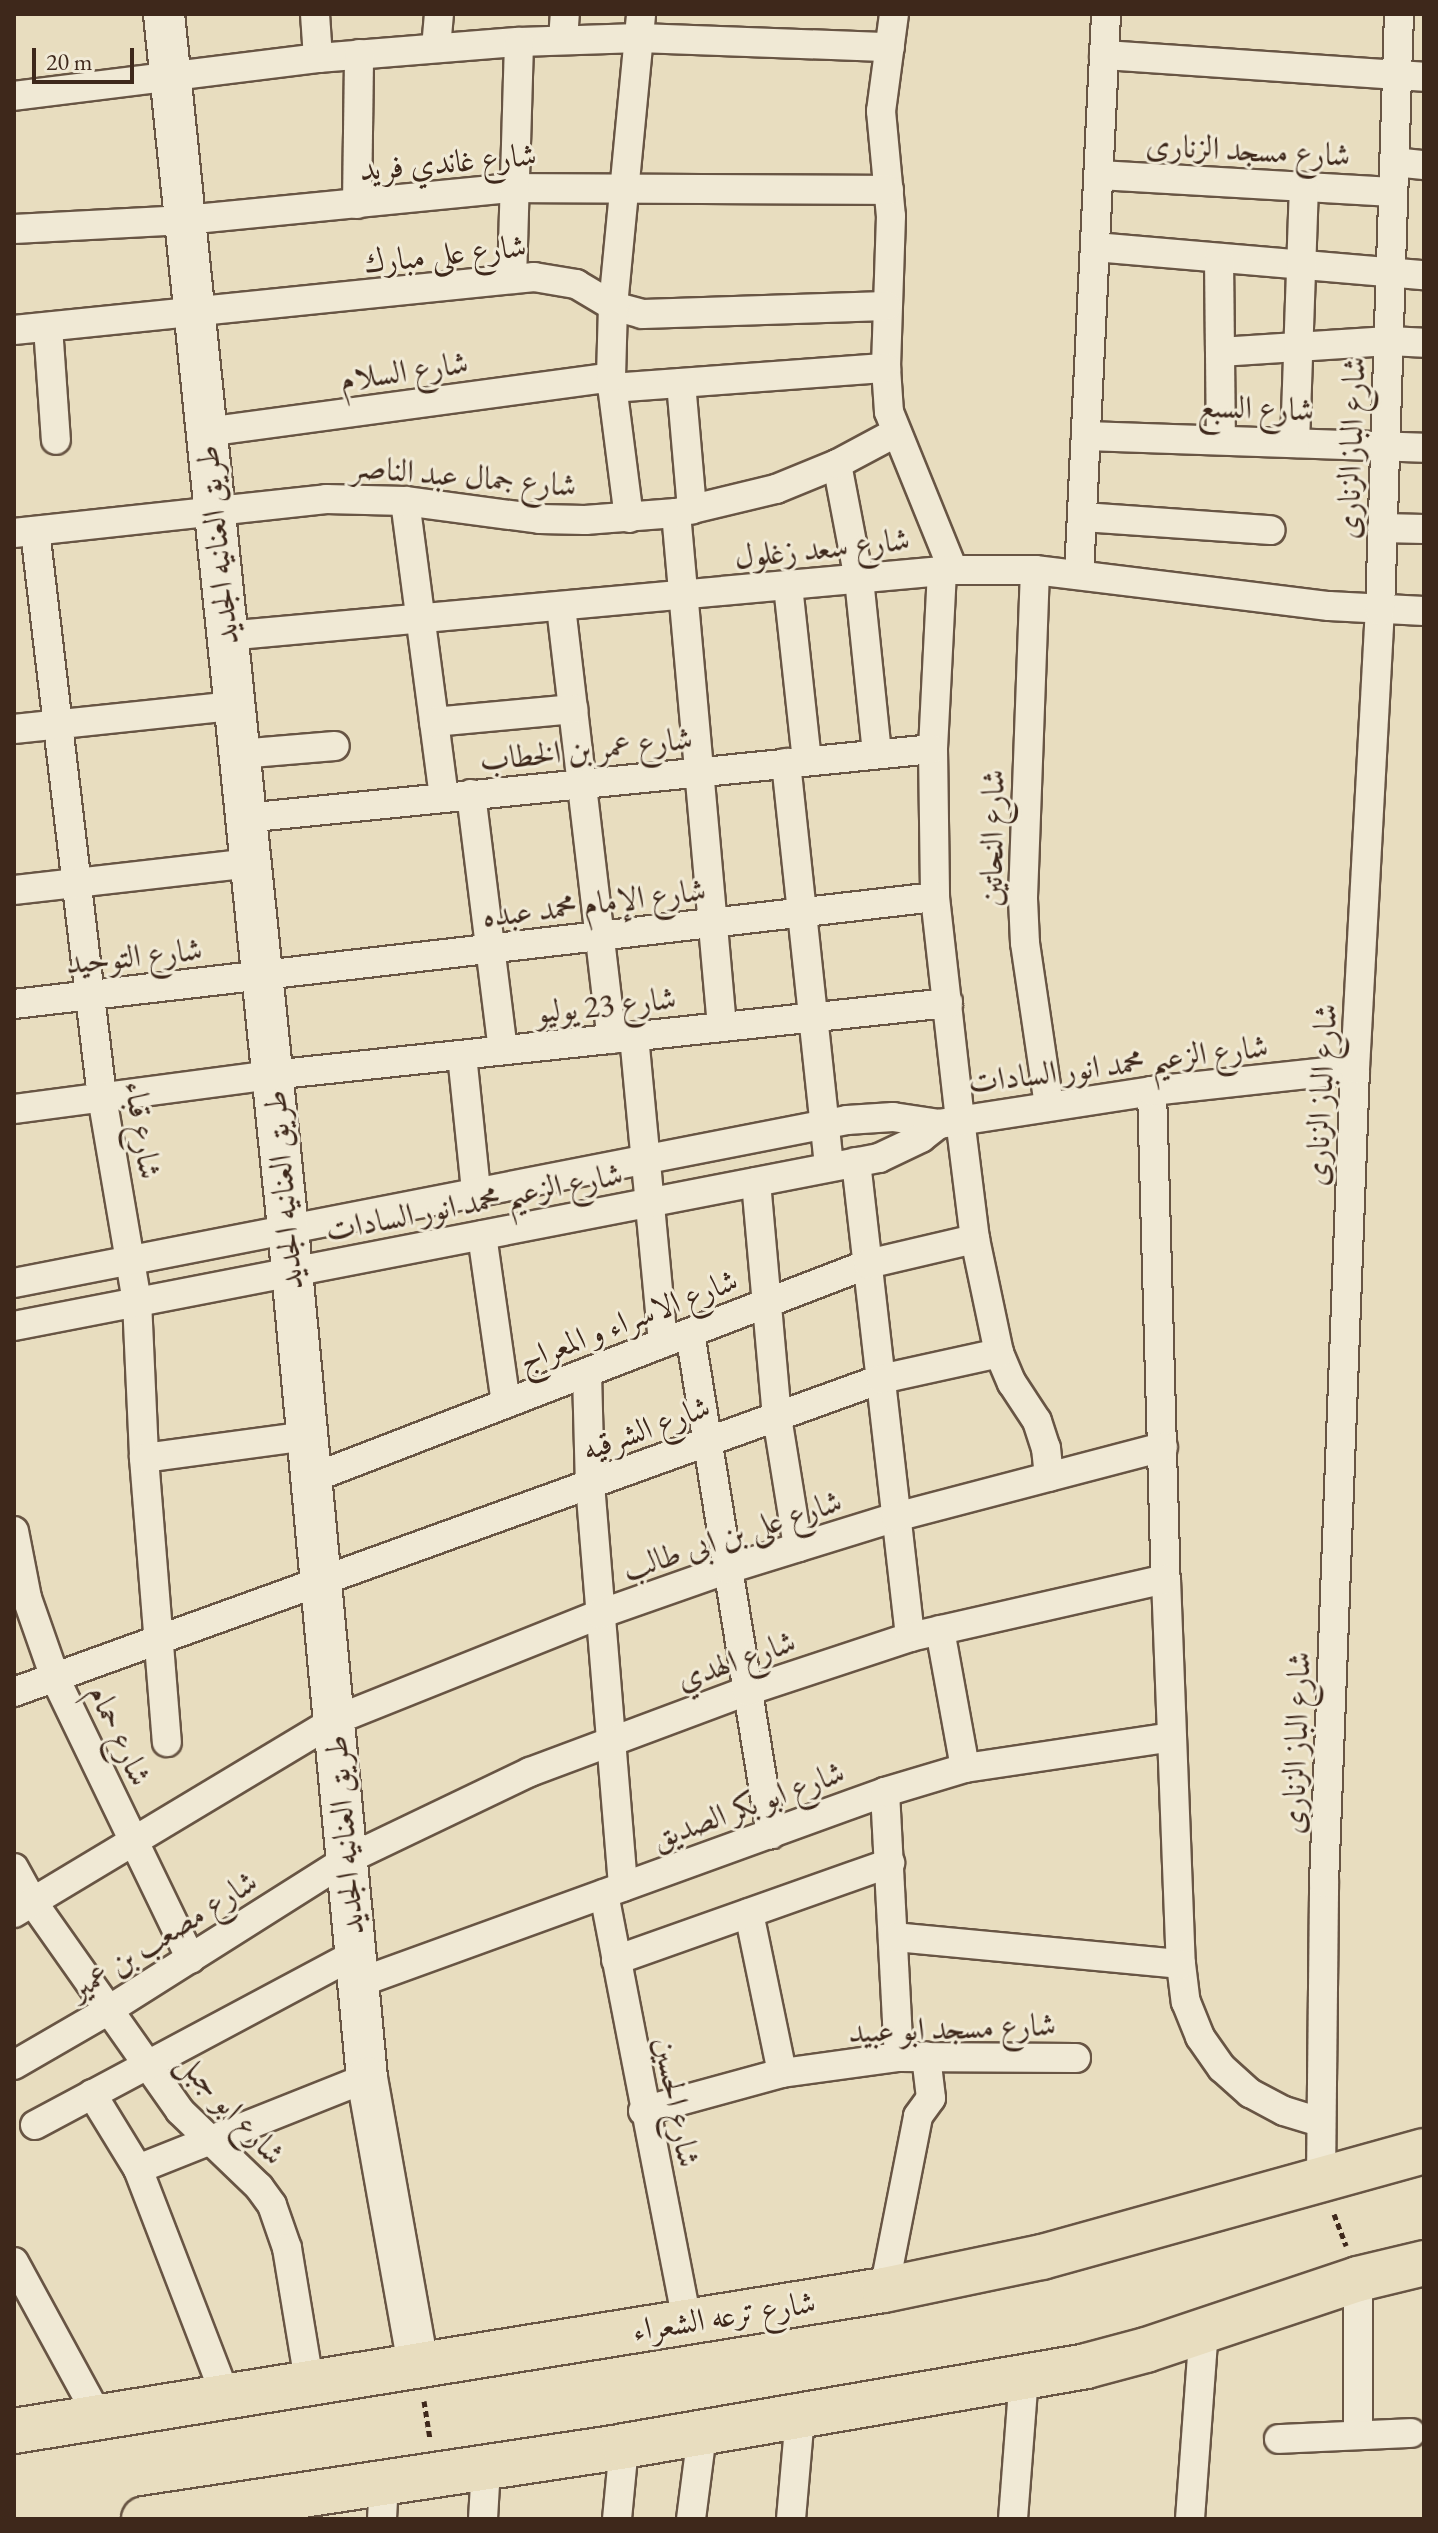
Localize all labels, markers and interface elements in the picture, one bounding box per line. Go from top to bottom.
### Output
scale bar [36,32,138,82]
text: 20 m [46,46,93,77]
street label: شارع مسجد الزنارى [1145,125,1351,175]
street label: شارع غاندي فريد [358,135,538,189]
street label: شارع على مبارك [362,226,528,282]
street label: شارع السلام [337,343,471,399]
street label: شارع الباز الزنارى [1329,356,1373,540]
street label: شارع السبع [1197,387,1315,429]
street label: طريق العنانيه الجديد [187,444,247,646]
street label: شارع جمال عبد الناصر [350,447,578,505]
street label: شارع سعد زغلول [732,520,912,576]
street label: شارع عمر بن الخطاب [478,719,694,779]
street label: شارع النحاتين [972,769,1012,907]
street label: شارع الإمام محمد عبده [480,870,708,936]
street label: شارع التوحيد [64,930,204,982]
street label: شارع 23 يوليو [534,979,678,1031]
street label: شارع الباز الزنارى [1297,1003,1345,1187]
street label: شارع الزعيم محمد انور السادات [966,1027,1270,1101]
street label: شارع قباء [116,1078,170,1182]
street label: طريق العنانيه الجديد [255,1089,311,1291]
street label: شارع الزعيم محمد انور السادات [322,1154,626,1250]
street label: شارع الاسراء و المعراج [513,1261,743,1379]
street label: شارع الشرقيه [577,1387,715,1469]
street label: شارع على بن ابى طالب [617,1481,847,1589]
street label: شارع الهدي [671,1622,801,1698]
street label: شارع الباز الزنارى [1274,1651,1318,1835]
street label: شارع حمام [80,1678,160,1792]
street label: طريق العنانيه الجديد [316,1734,372,1936]
street label: شارع ابو بكر الصديق [646,1752,850,1858]
street label: شارع مصعب بن عمير [62,1862,264,2008]
street label: شارع مسجد ابو عبيد [848,2005,1056,2051]
street label: شارع الحسين [646,2034,708,2170]
street label: شارع ابو جبل [169,2043,293,2173]
street label: شارع ترعه الشعراء [630,2283,818,2349]

